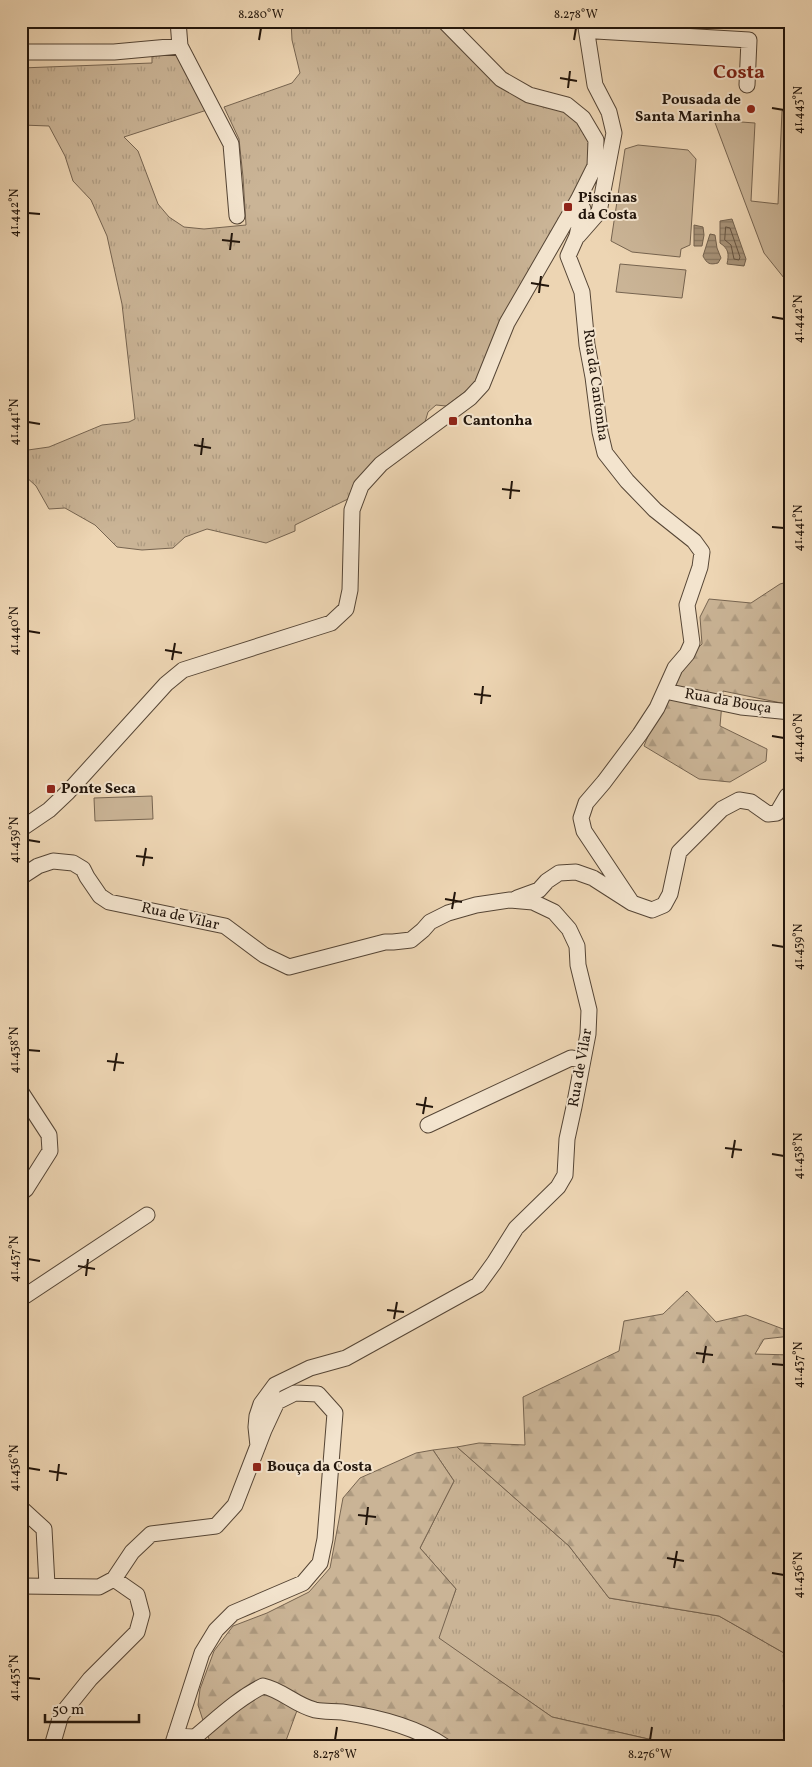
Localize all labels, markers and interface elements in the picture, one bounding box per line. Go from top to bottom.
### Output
text: 8.280°W [238,7,284,23]
text: 8.278°W [554,7,598,23]
district label: Costa [713,59,765,87]
text: 41.443°N [791,86,807,134]
place label: Pousada de Santa Marinha [635,90,741,128]
marker: Pousada de Santa Marinha [745,103,757,115]
place label: Piscinas da Costa [578,188,637,226]
text: 41.442°N [7,189,23,237]
marker: Piscinas da Costa [562,201,574,213]
text: 41.442°N [791,295,807,343]
street label: Rua da Cantonha [577,328,613,442]
text: 41.441°N [7,398,23,446]
place label: Cantonha [463,411,533,432]
marker: Cantonha [447,415,459,427]
text: 41.441°N [791,504,807,552]
text: 41.440°N [7,606,23,656]
street label: Rua da Bouça [683,684,773,720]
text: 41.440°N [791,713,807,763]
place label: Ponte Seca [61,779,136,800]
marker: Ponte Seca [45,783,57,795]
text: 41.439°N [7,817,23,863]
street label: Rua de Vilar [139,898,221,936]
text: 41.439°N [791,924,807,970]
text: 41.438°N [7,1026,23,1073]
street label: Rua de Vilar [564,1027,598,1109]
text: 41.438°N [791,1132,807,1179]
text: 41.437°N [7,1236,23,1282]
text: 41.437°N [791,1342,807,1388]
text: 41.436°N [7,1444,23,1491]
place label: Bouça da Costa [267,1457,372,1478]
marker: Bouça da Costa [251,1461,263,1473]
text: 41.436°N [791,1551,807,1598]
text: 41.435°N [7,1655,23,1701]
scale bar [45,1692,139,1724]
text: 50 m [52,1700,84,1721]
text: 8.278°W [313,1747,357,1763]
text: 8.276°W [628,1747,672,1763]

